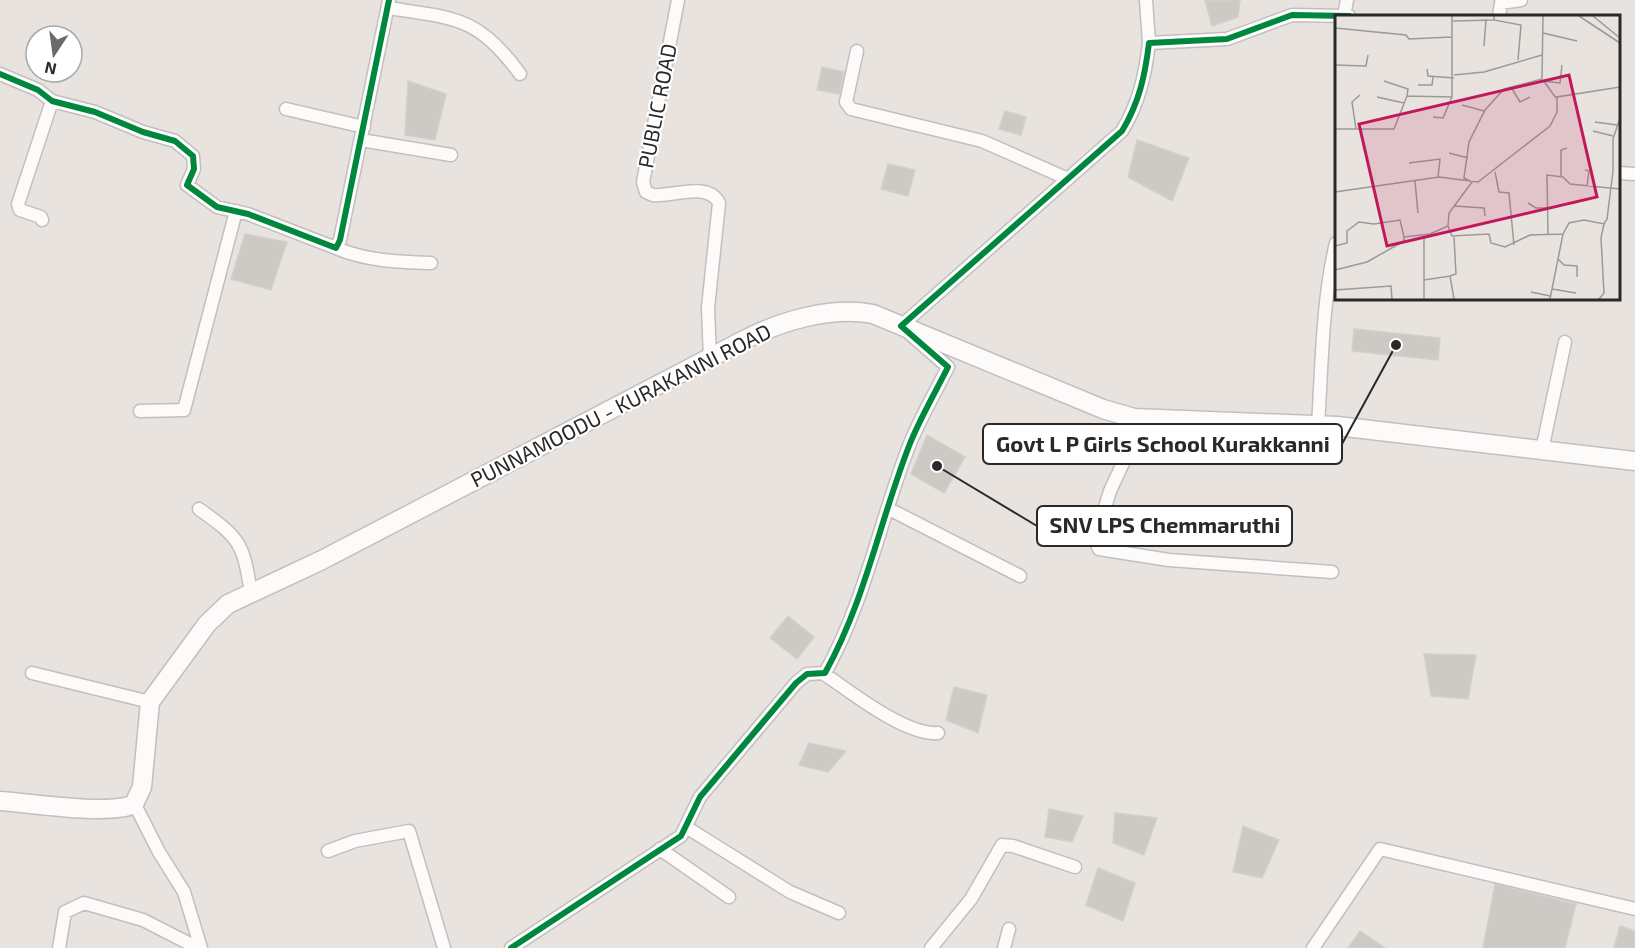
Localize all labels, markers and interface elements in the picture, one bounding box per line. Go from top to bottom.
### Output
inset map [1335,15,1620,300]
north arrow [24,24,84,84]
street label: PUBLIC ROAD [632,41,681,170]
text: N [43,59,58,80]
street label: PUNNAMOODU - KURAKANNI ROAD [466,318,775,492]
callout: Govt L P Girls School Kurakkanni [983,424,1342,464]
text: Govt L P Girls School Kurakkanni [996,430,1330,456]
callout: SNV LPS Chemmaruthi [1037,506,1292,546]
text: SNV LPS Chemmaruthi [1050,511,1280,537]

